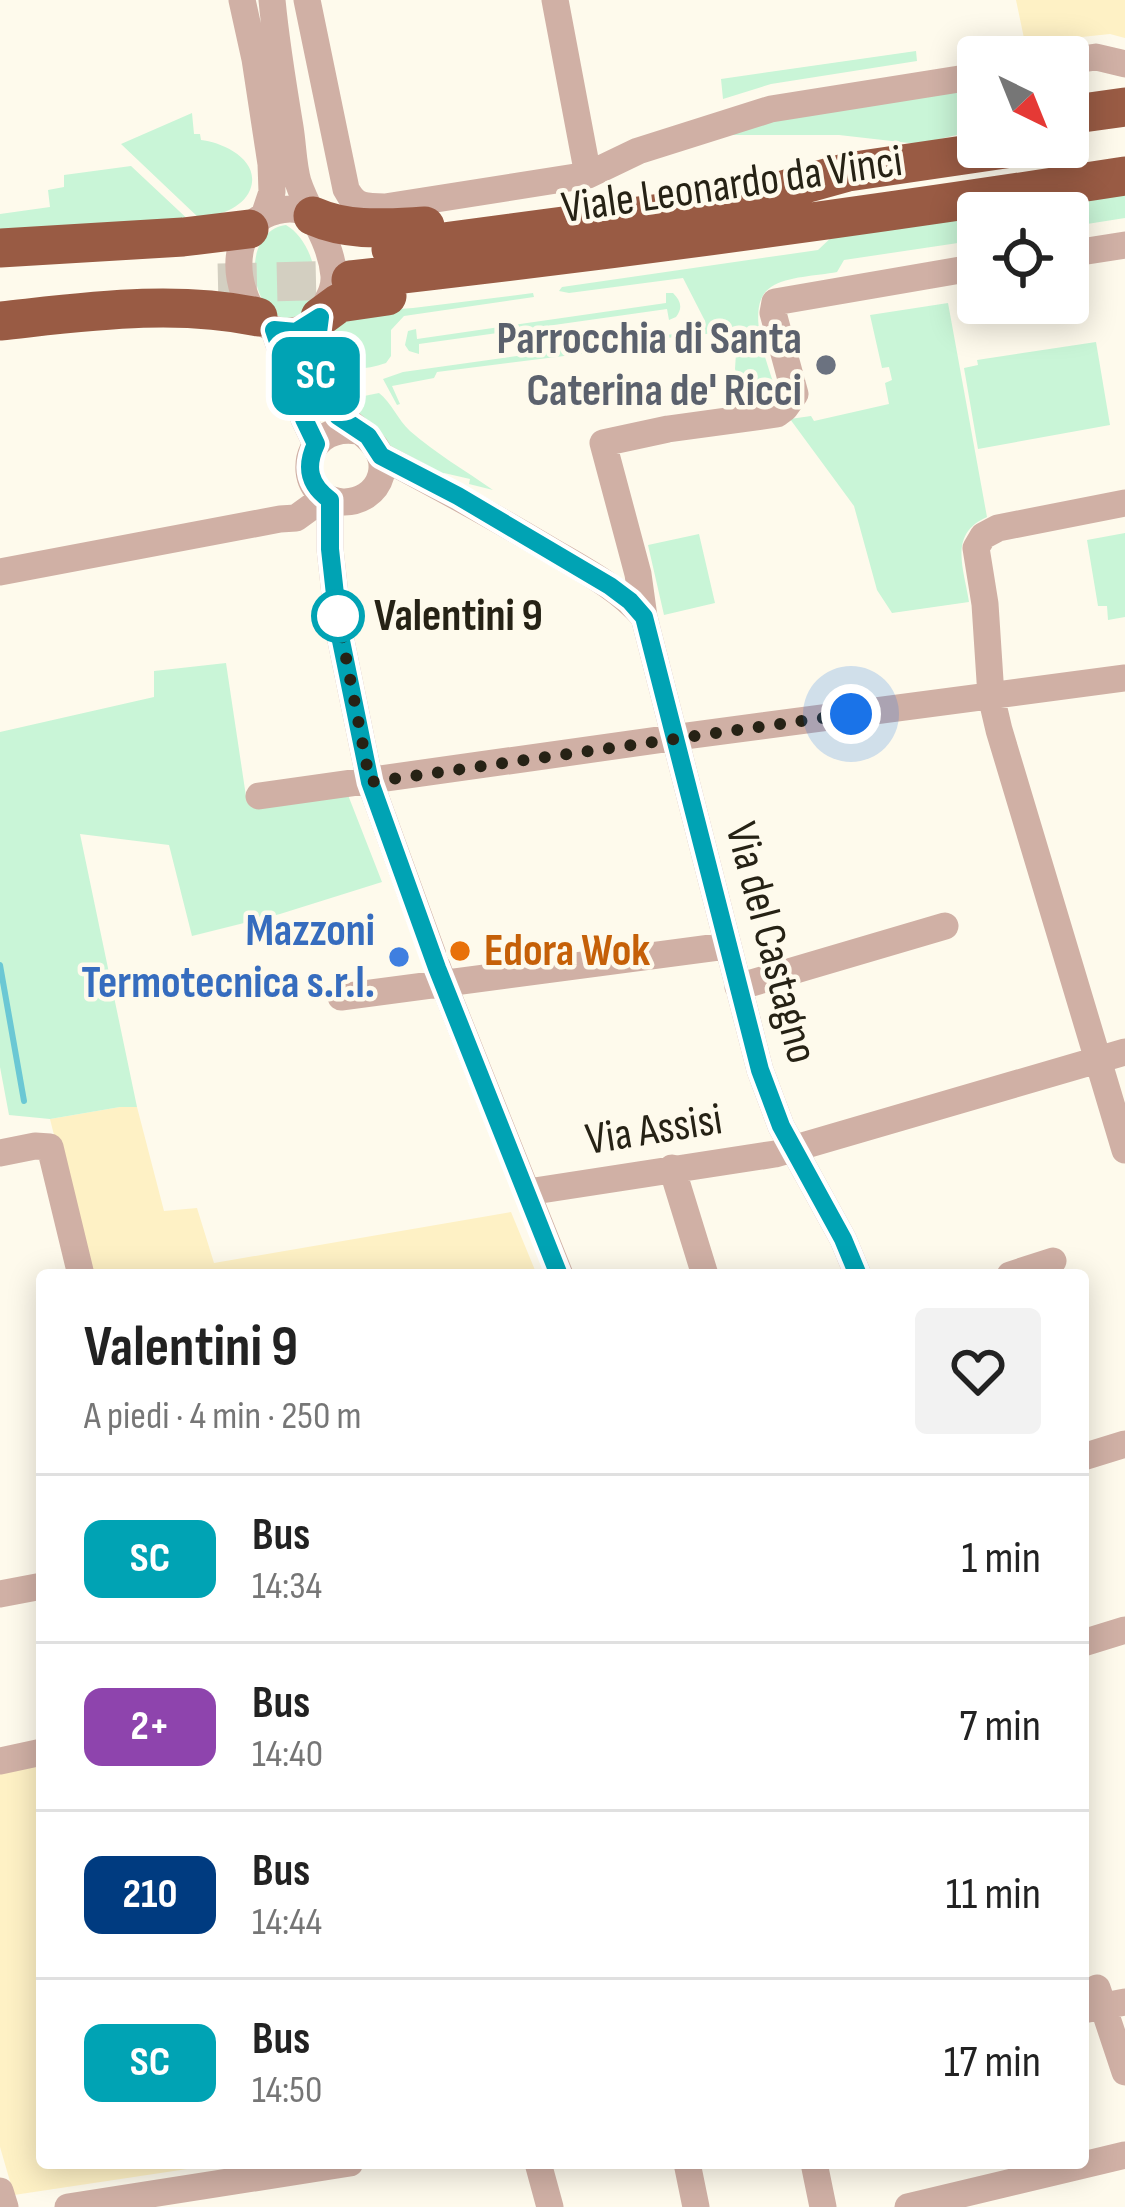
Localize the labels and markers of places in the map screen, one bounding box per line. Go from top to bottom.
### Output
place label: Parrocchia di Santa Caterina de' Ricci [496,312,802,419]
marker: Parrocchia di Santa Caterina de' Ricci [813,352,839,378]
place label: Valentini 9 [374,589,543,644]
marker: Valentini 9 [313,591,363,641]
place label: Mazzoni Termotecnica s.r.l. [81,904,375,1011]
place label: Edora Wok [484,924,650,979]
marker: Edora Wok [447,938,473,964]
marker: Mazzoni Termotecnica s.r.l. [386,944,412,970]

